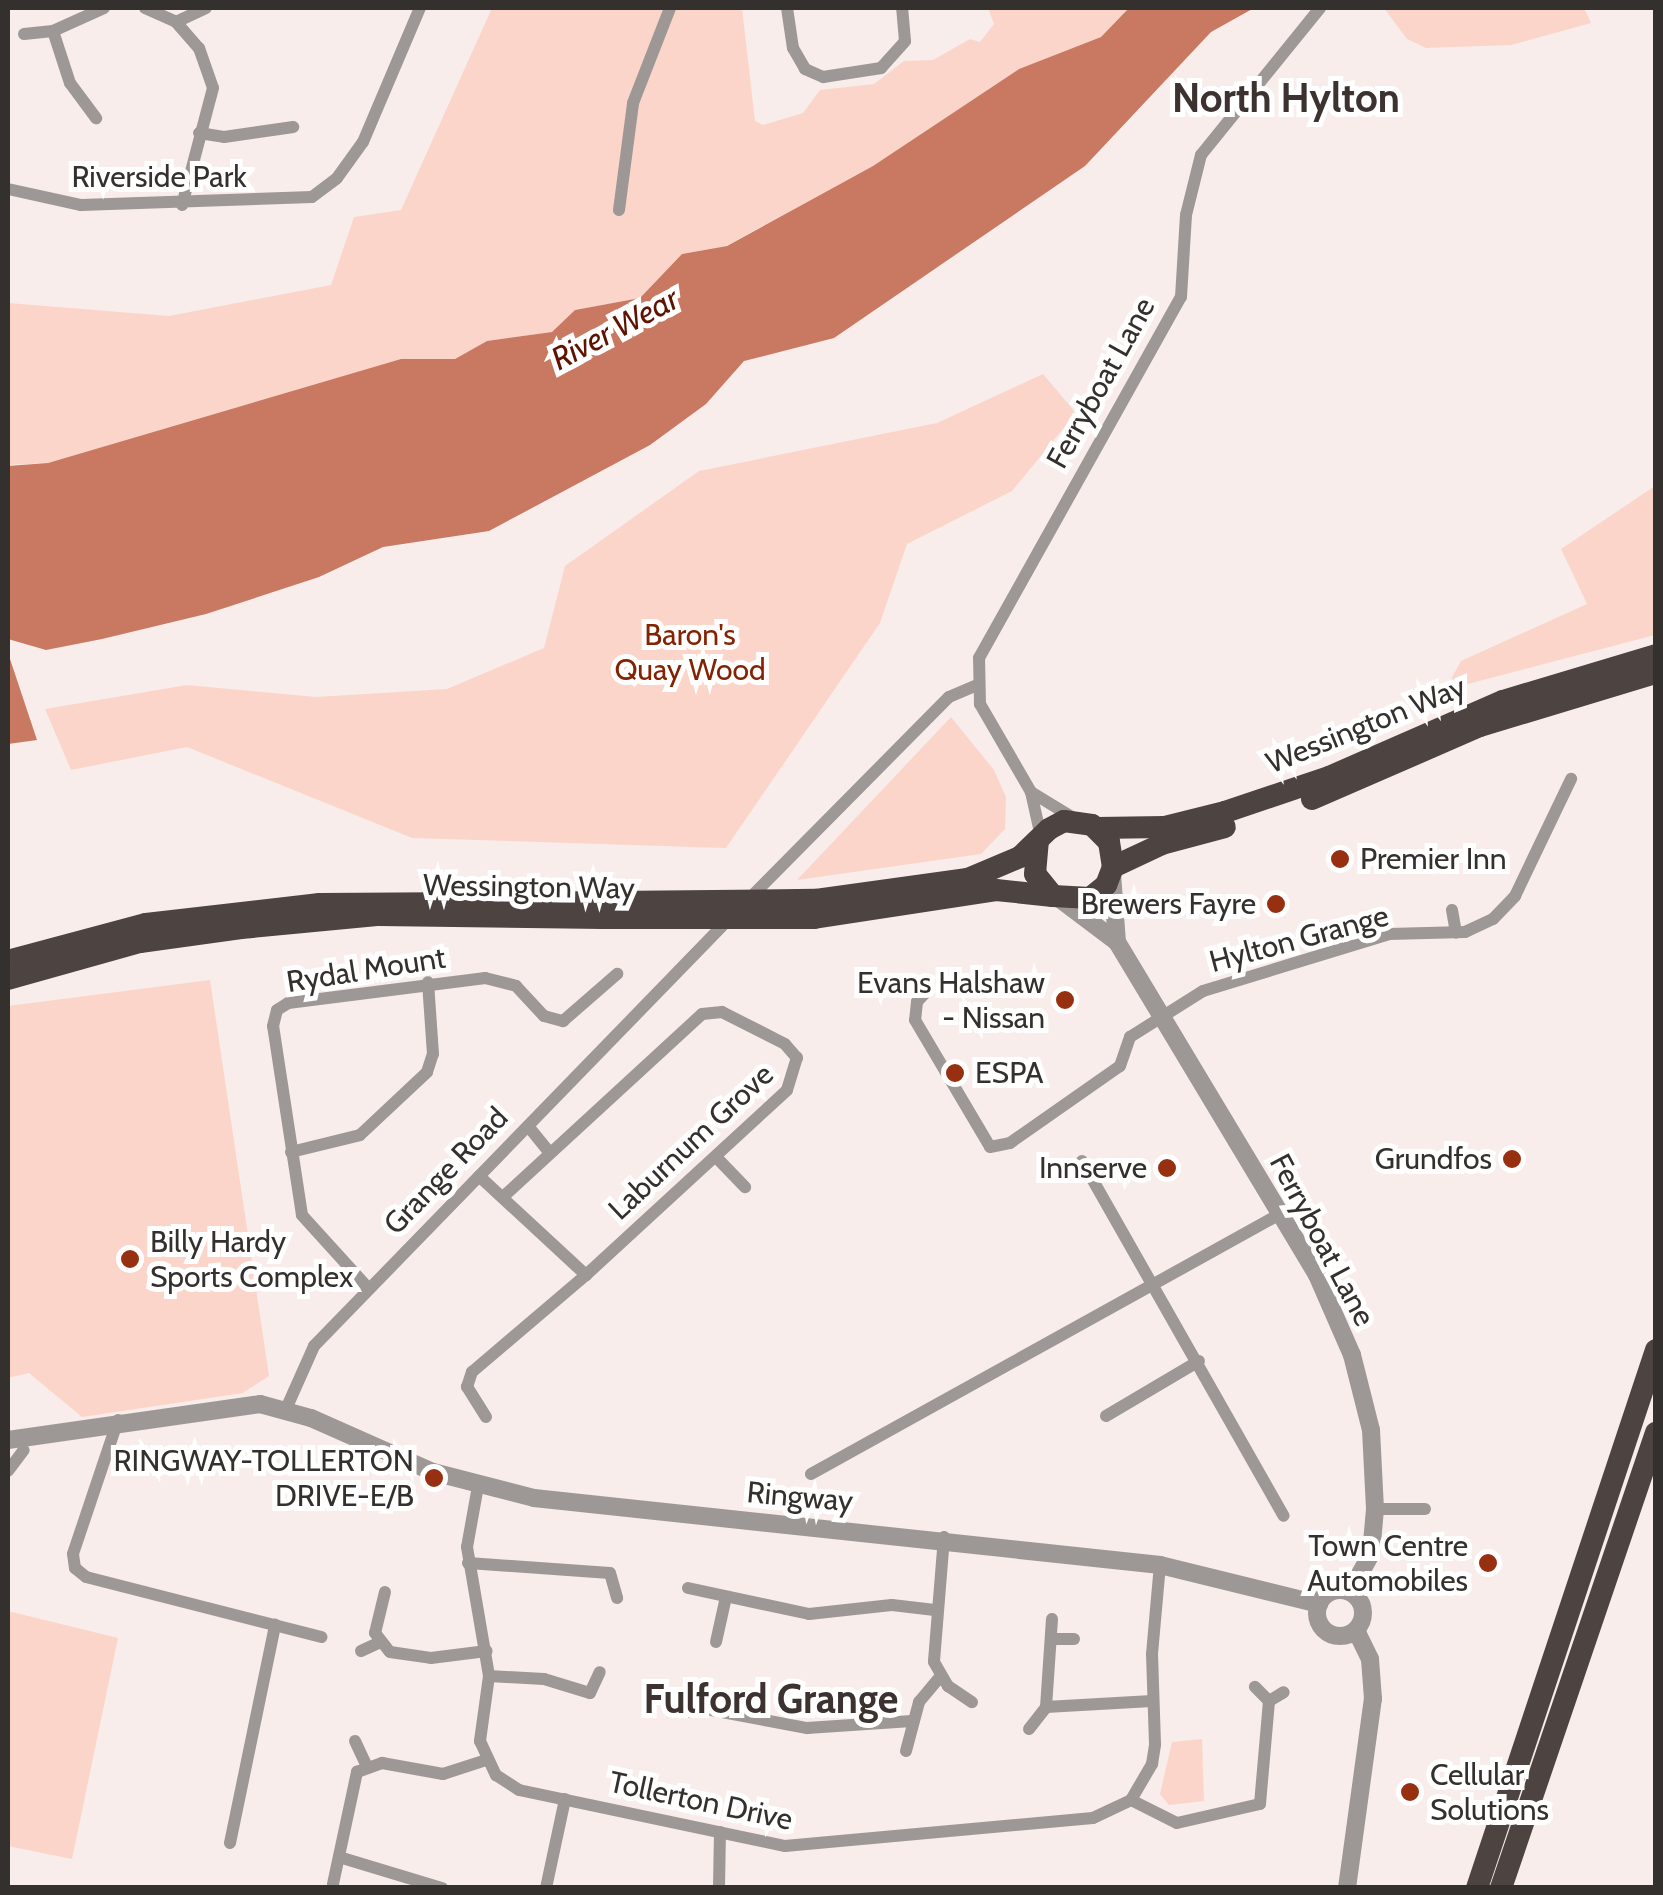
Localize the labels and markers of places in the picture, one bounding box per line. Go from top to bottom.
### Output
place label: Premier Inn [1360,841,1507,877]
marker: Premier Inn [1329,848,1351,870]
place label: Brewers Fayre [1081,886,1256,922]
marker: Brewers Fayre [1265,893,1287,915]
place label: Evans Halshaw - Nissan [857,965,1045,1036]
marker: Evans Halshaw - Nissan [1054,989,1076,1011]
place label: ESPA [975,1055,1044,1091]
marker: ESPA [944,1062,966,1084]
place label: Grundfos [1375,1141,1492,1177]
marker: Grundfos [1501,1148,1523,1170]
place label: Innserve [1039,1150,1147,1186]
marker: Innserve [1156,1157,1178,1179]
place label: Billy Hardy Sports Complex [150,1224,353,1294]
marker: Billy Hardy Sports Complex [119,1248,141,1270]
place label: RINGWAY-TOLLERTON DRIVE-E/B [113,1443,414,1514]
marker: RINGWAY-TOLLERTON DRIVE-E/B [423,1467,445,1489]
place label: Town Centre Automobiles [1307,1528,1468,1598]
marker: Town Centre Automobiles [1477,1552,1499,1574]
place label: Cellular Solutions [1430,1757,1549,1828]
marker: Cellular Solutions [1399,1781,1421,1803]

